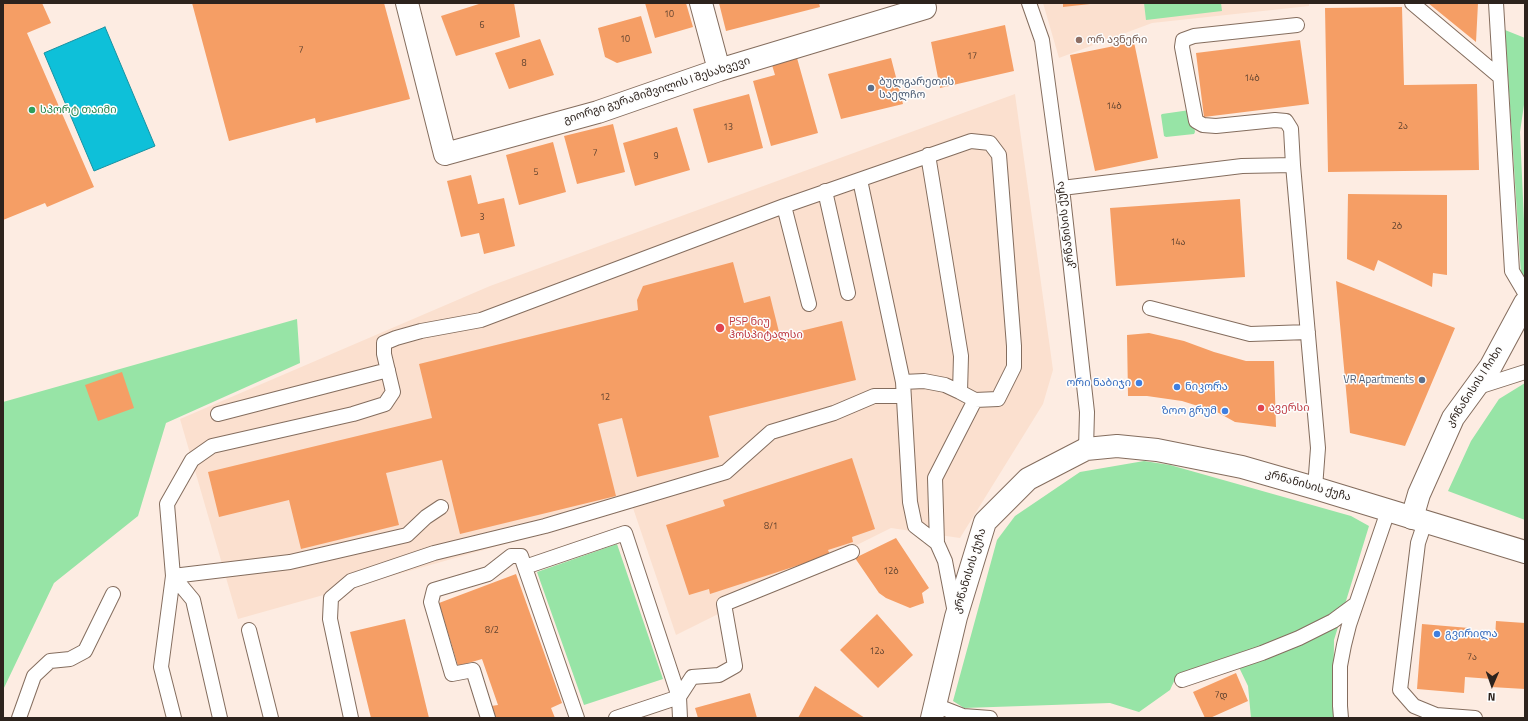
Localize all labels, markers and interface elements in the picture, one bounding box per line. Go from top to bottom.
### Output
house number: 10 [664,10,674,20]
house number: 6 [479,21,485,31]
place label: ორ ავნერი [1087,33,1147,47]
house number: 10 [620,35,630,45]
marker: ორ ავნერი [1074,35,1084,45]
house number: 7 [298,46,304,56]
house number: 17 [967,52,977,62]
street label: გიორგი გურამიშვილის I შესახვევი [562,55,752,127]
house number: 8 [521,59,527,69]
house number: 14ბ [1244,74,1260,84]
place label: ბულგარეთის საელჩო [879,75,954,101]
marker: ბულგარეთის საელჩო [866,83,876,93]
house number: 14ბ [1106,102,1122,112]
place label: სპორტ თაიმი [40,103,117,117]
marker: სპორტ თაიმი [27,105,37,115]
house number: 2ა [1398,122,1408,132]
house number: 13 [723,123,733,133]
house number: 7 [592,149,598,159]
house number: 9 [653,152,659,162]
house number: 5 [533,168,539,178]
street label: კრწანისის ქუჩა [1054,180,1078,270]
house number: 3 [479,213,485,223]
house number: 2ბ [1392,222,1402,232]
house number: 14ა [1170,238,1186,248]
place label: PSP ნიუ ჰოსპიტალსი [729,315,803,341]
marker: PSP ნიუ ჰოსპიტალსი [714,322,726,334]
street label: კრწანისის I ჩიხი [1444,344,1506,430]
place label: VR Apartments [1343,373,1414,387]
marker: VR Apartments [1417,375,1427,385]
place label: ორი ნაბიჯი [1066,376,1131,390]
marker: ორი ნაბიჯი [1134,378,1144,388]
place label: ნიკორა [1185,380,1228,394]
marker: ნიკორა [1172,382,1182,392]
house number: 12 [600,393,610,403]
place label: ავერსი [1269,401,1309,415]
marker: ავერსი [1256,403,1266,413]
place label: ზოო გრუმ [1162,404,1217,418]
marker: ზოო გრუმ [1220,406,1230,416]
street label: კრწანისის ქუჩა [1264,467,1352,505]
house number: 8/1 [764,522,778,532]
street label: კრწანისის ქუჩა [951,527,989,615]
house number: 12ბ [883,567,899,577]
house number: 8/2 [485,626,499,636]
place label: გვირილა [1445,627,1497,641]
marker: გვირილა [1432,629,1442,639]
house number: 12ა [869,647,885,657]
house number: 7ა [1467,653,1477,663]
north arrow [1472,665,1512,705]
text: N [1487,689,1496,705]
house number: 7დ [1215,691,1227,701]

